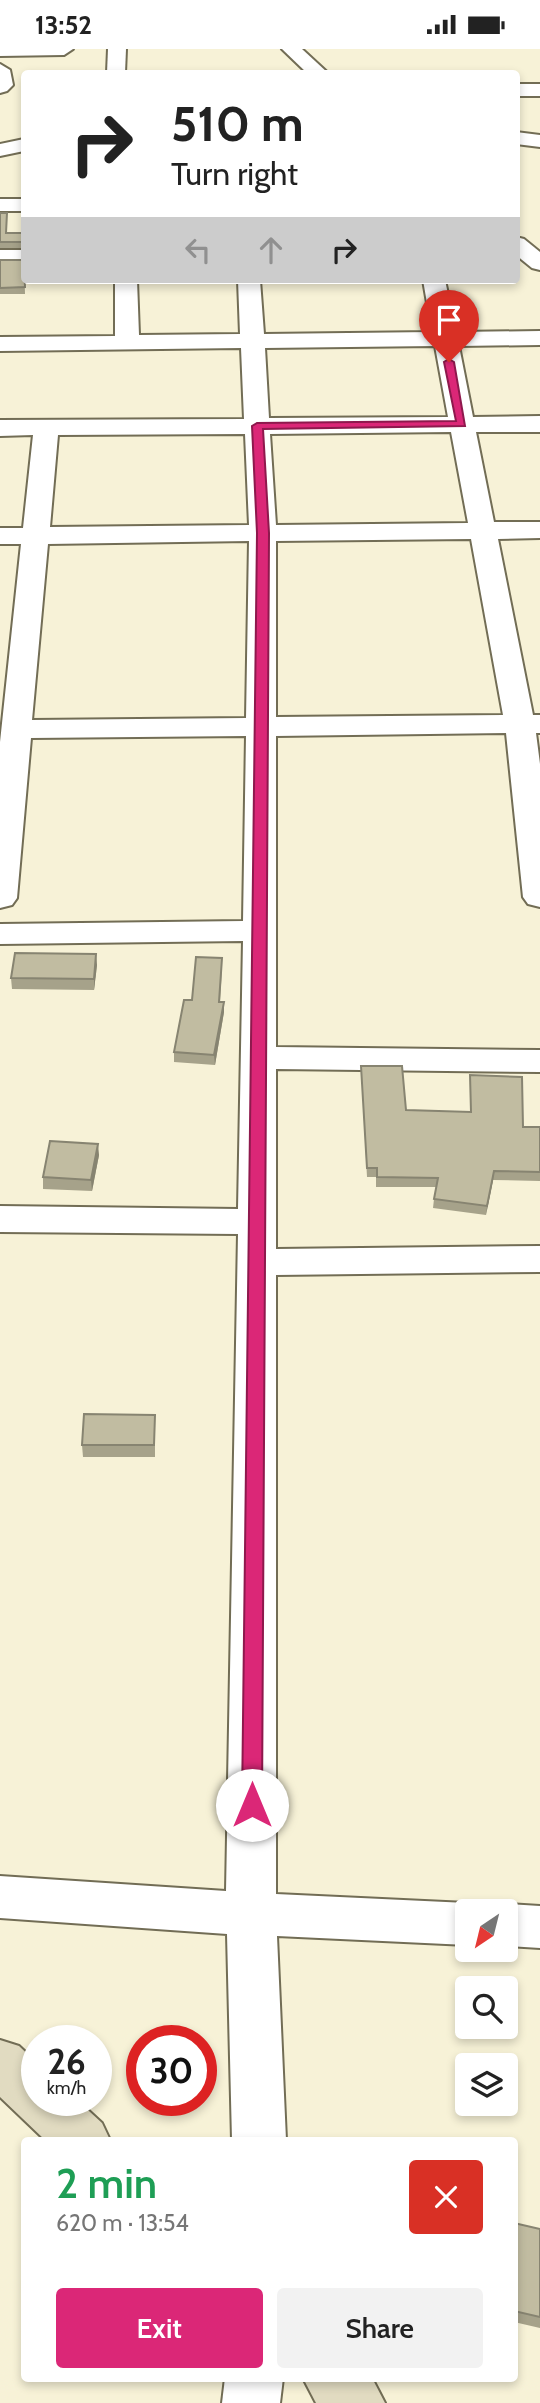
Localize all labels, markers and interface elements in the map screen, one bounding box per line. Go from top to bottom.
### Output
text: 13:52 [35,9,92,41]
text: 510 m [171,94,304,153]
icon: right [56,98,147,189]
text: Turn right [171,154,298,193]
icon: left [179,231,217,269]
icon: ahead [252,231,290,269]
icon: right [325,231,363,269]
pin [419,290,479,362]
icon: arrive [430,301,468,339]
position arrow [215,1768,289,1842]
north arrow [455,1899,518,1962]
map controls [455,1899,518,2116]
button: search [455,1976,518,2039]
speed limit sign: 30 [126,2025,217,2116]
text: 26 [47,2040,86,2083]
button: layers [455,2053,518,2116]
text: km/h [47,2077,86,2099]
text: 2 min [56,2157,157,2209]
button: close [409,2160,483,2234]
text: 620 m · 13:54 [56,2209,189,2237]
button: Exit [56,2288,263,2368]
button: Share [277,2288,483,2368]

